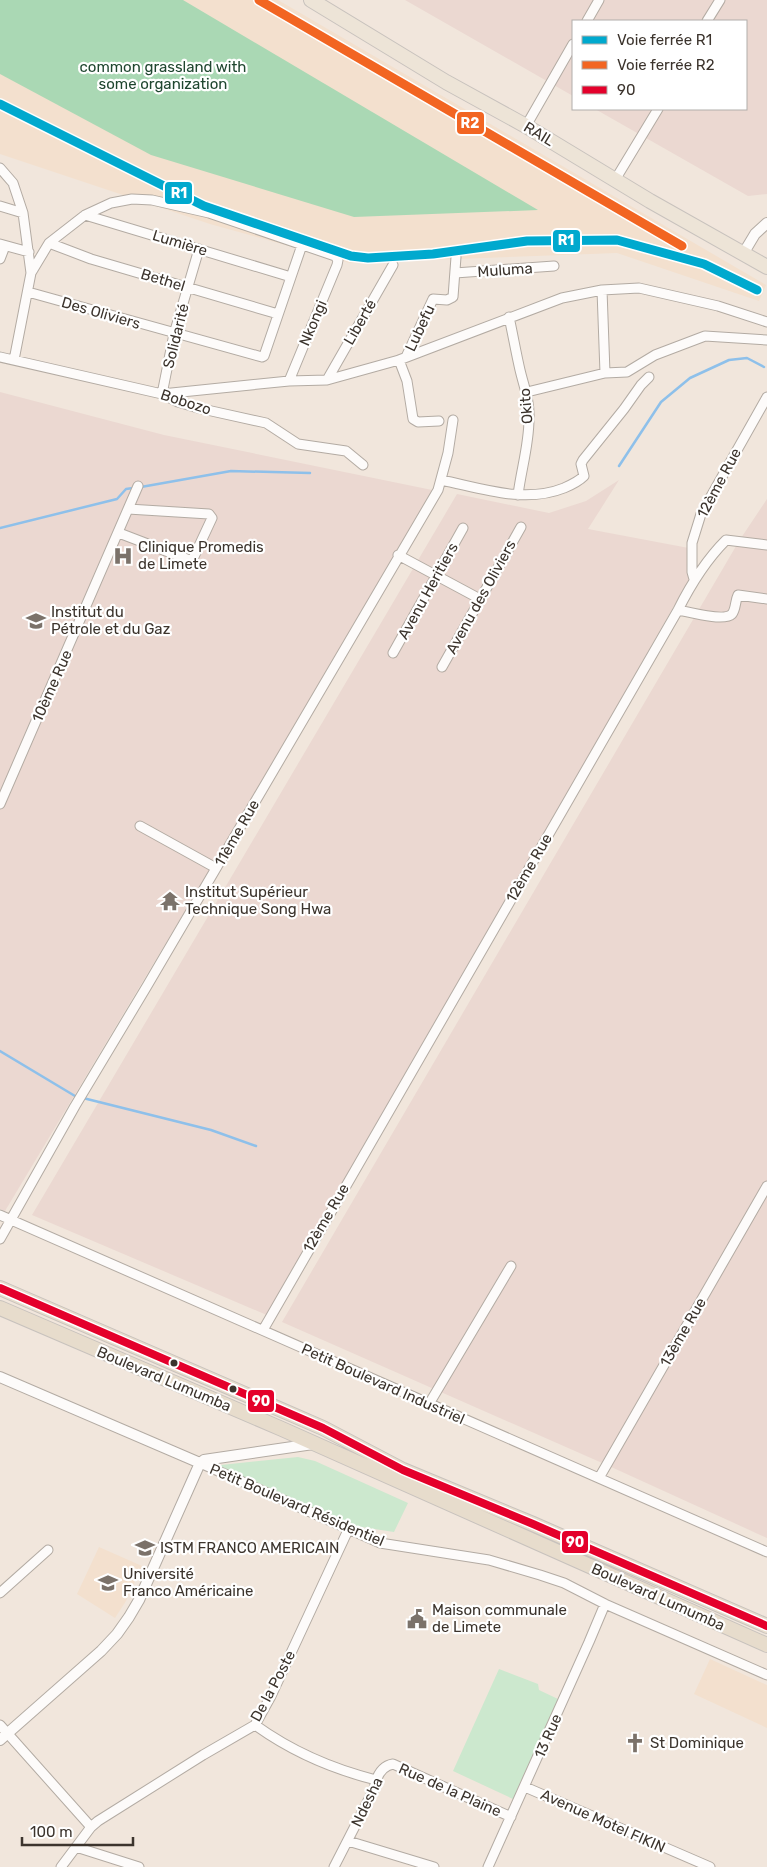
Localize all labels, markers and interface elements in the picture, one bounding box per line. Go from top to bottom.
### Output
legend [572,20,747,110]
text: Voie ferrée R1 [617,31,712,49]
text: Voie ferrée R2 [617,56,715,74]
park label: common grassland with some organization [80,58,246,93]
text: 90 [617,81,635,99]
line badge: R2 [456,111,485,135]
text: R2 [461,115,479,132]
street label: RAIL [520,118,558,150]
line badge: R1 [164,181,193,205]
text: R1 [171,185,187,202]
street label: Lumière [150,226,210,260]
line badge: R1 [552,229,581,253]
text: R1 [558,232,574,249]
street label: Muluma [477,259,533,281]
street label: Bethel [139,265,187,295]
street label: Des Oliviers [59,293,143,333]
street label: Liberté [340,296,380,348]
street label: Nkongi [295,297,331,349]
street label: Solidarité [159,302,193,370]
street label: Lubefu [401,302,439,354]
street label: Bobozo [158,385,214,419]
street label: Okito [515,387,537,425]
street label: 12ème Rue [693,445,745,521]
street label: Avenu des Oliviers [442,537,520,657]
place label: Clinique Promedis de Limete [138,538,264,573]
street label: Avenu Heritiers [394,539,462,642]
hospital icon: Clinique Promedis de Limete [112,545,134,567]
place label: Institut du Pétrole et du Gaz [51,603,171,638]
school or university icon: Institut du Pétrole et du Gaz [25,610,47,632]
street label: 10ème Rue [28,647,76,725]
street label: 11ème Rue [211,796,263,870]
street label: 12ème Rue [502,830,556,906]
place label: Institut Supérieur Technique Song Hwa [185,883,331,918]
temple icon: Institut Supérieur Technique Song Hwa [159,890,181,912]
street label: 12ème Rue [299,1180,353,1256]
street label: 13ème Rue [656,1294,710,1370]
street label: Petit Boulevard Industriel [299,1340,467,1428]
street label: Boulevard Lumumba [94,1343,234,1415]
unlabelled marker [169,1358,179,1368]
unlabelled marker [228,1384,238,1394]
line badge: 90 [247,1389,275,1413]
text: 90 [252,1393,270,1410]
street label: Petit Boulevard Résidentiel [207,1460,387,1550]
line badge: 90 [561,1530,589,1554]
text: 90 [566,1534,584,1551]
school or university icon: ISTM FRANCO AMERICAIN [134,1537,156,1559]
place label: ISTM FRANCO AMERICAIN [160,1539,340,1557]
street label: Boulevard Lumumba [589,1559,727,1635]
place label: Université Franco Américaine [123,1565,253,1600]
school or university icon: Université Franco Américaine [97,1572,119,1594]
place label: Maison communale de Limete [432,1601,567,1636]
public building icon: Maison communale de Limete [406,1608,428,1630]
street label: De la Poste [247,1647,299,1725]
street label: 13 Rue [530,1711,566,1761]
church icon: St Dominique [624,1732,646,1754]
place label: St Dominique [650,1734,744,1752]
street label: Rue de la Plaine [396,1759,504,1821]
street label: Ndesha [347,1774,387,1830]
street label: Avenue Motel FIKIN [538,1785,668,1857]
scale bar [22,1814,134,1846]
text: 100 m [30,1823,72,1841]

